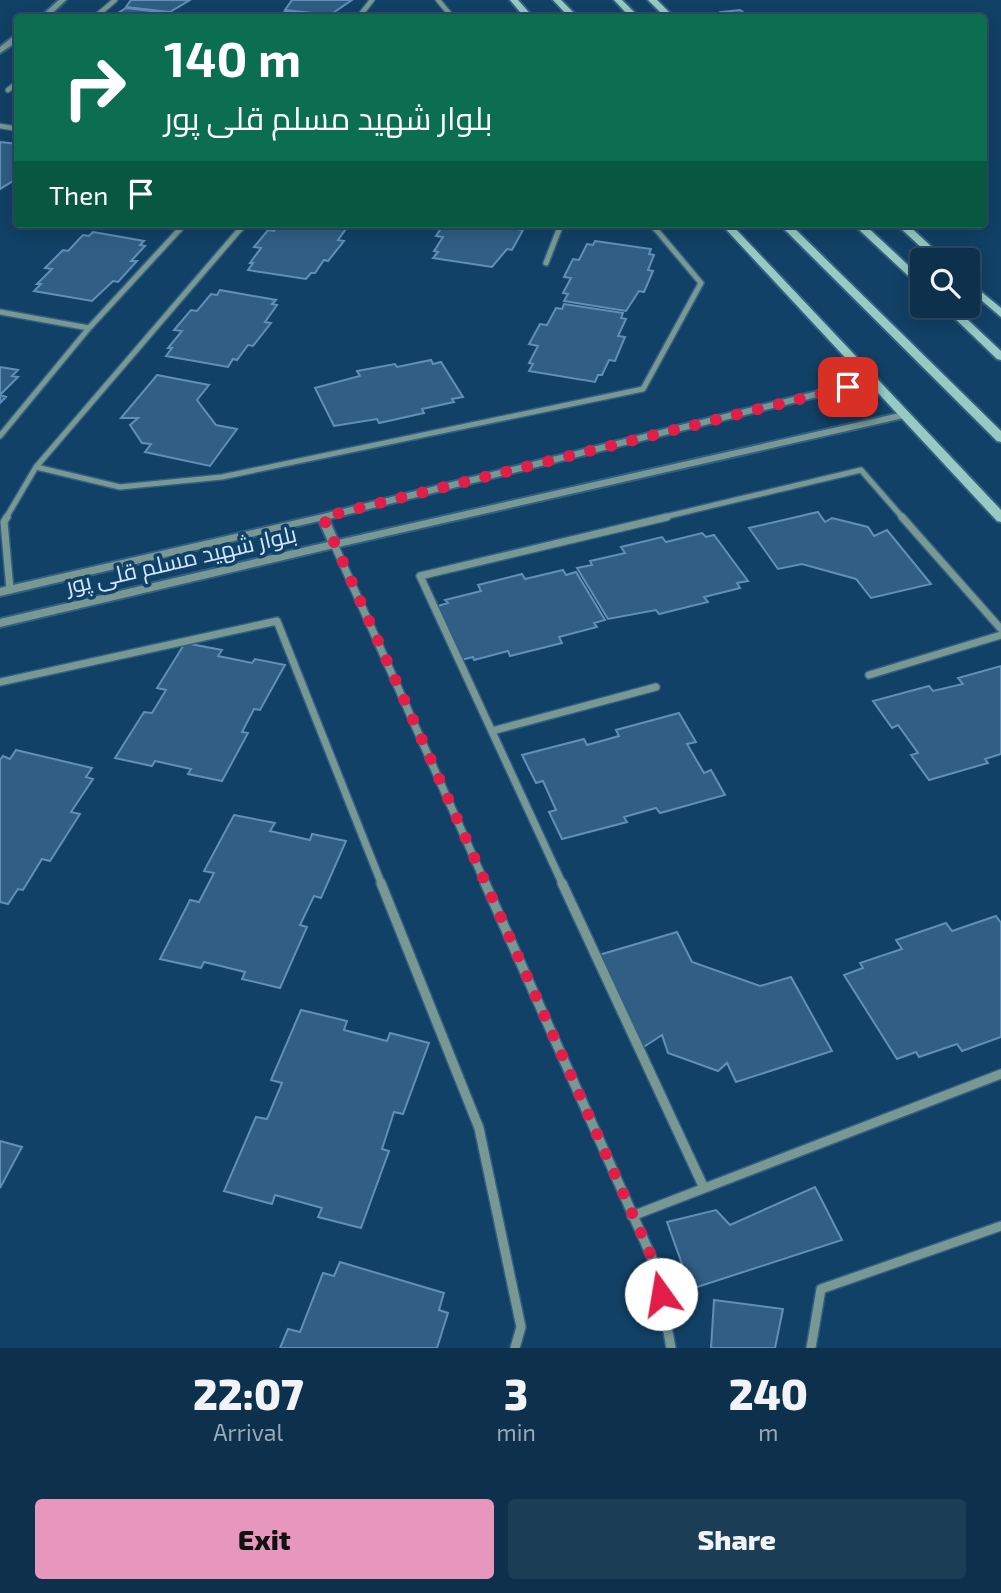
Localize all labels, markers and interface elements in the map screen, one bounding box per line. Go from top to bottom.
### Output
text: 140 m [164,28,301,87]
icon: right [49,42,140,133]
text: بلوار شهید مسلم قلی پور [164,98,493,136]
icon: arrive [122,175,160,213]
text: Then [49,179,108,210]
map controls [910,248,980,318]
button: search [910,248,980,318]
pin [818,357,878,417]
icon: arrive [829,368,867,406]
street label: بلوار شهید مسلم قلی پور [61,519,300,603]
position arrow [624,1257,698,1331]
text: 22:07 [193,1368,304,1418]
text: 3 [504,1368,528,1418]
text: 240 [729,1368,808,1418]
text: Arrival [213,1418,283,1446]
text: min [497,1418,536,1446]
text: m [758,1418,778,1446]
button: Exit [35,1499,494,1579]
button: Share [508,1499,966,1579]

